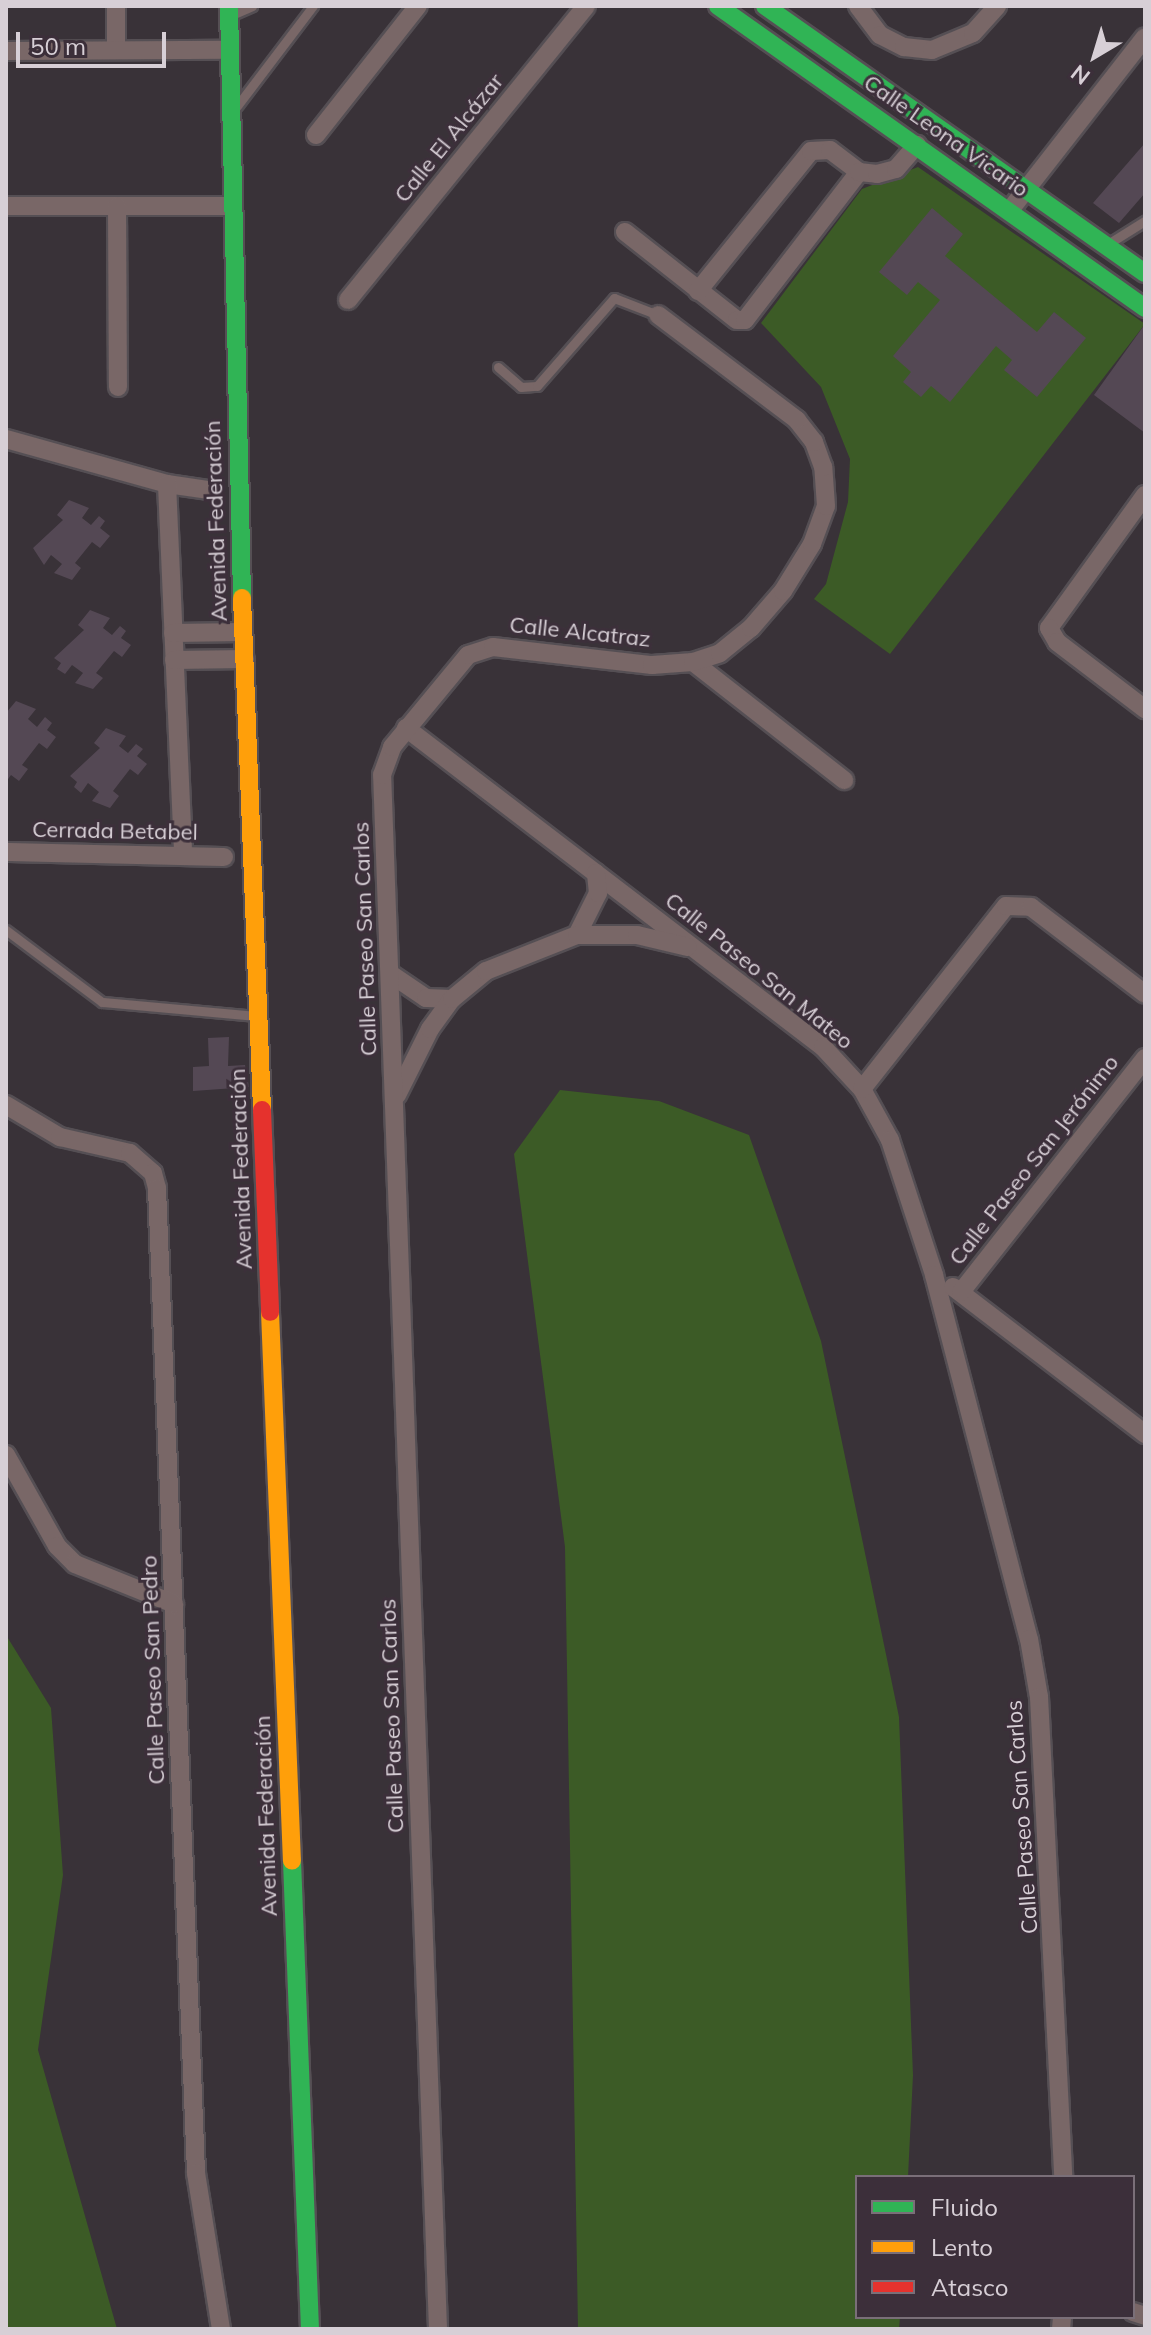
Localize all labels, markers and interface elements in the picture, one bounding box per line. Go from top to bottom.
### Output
scale bar [20,16,170,66]
north arrow [1055,16,1135,96]
text: 50 m [30,31,86,61]
text: N [1065,59,1095,91]
street label: Calle El Alcázar [389,68,509,208]
street label: Calle Leona Vicario [859,69,1033,203]
street label: Avenida Federación [199,420,233,622]
street label: Calle Alcatraz [508,611,652,653]
street label: Cerrada Betabel [32,816,198,846]
street label: Calle Paseo San Carlos [348,821,382,1057]
street label: Calle Paseo San Mateo [660,887,858,1055]
street label: Calle Paseo San Jerónimo [944,1050,1124,1270]
street label: Avenida Federación [224,1068,258,1270]
street label: Calle Paseo San Pedro [136,1555,170,1785]
street label: Calle Paseo San Carlos [375,1598,409,1834]
street label: Calle Paseo San Carlos [1001,1699,1043,1935]
street label: Avenida Federación [249,1715,283,1917]
legend [855,2175,1135,2319]
text: Fluido [931,2192,998,2222]
text: Lento [931,2232,993,2262]
text: Atasco [931,2272,1008,2302]

